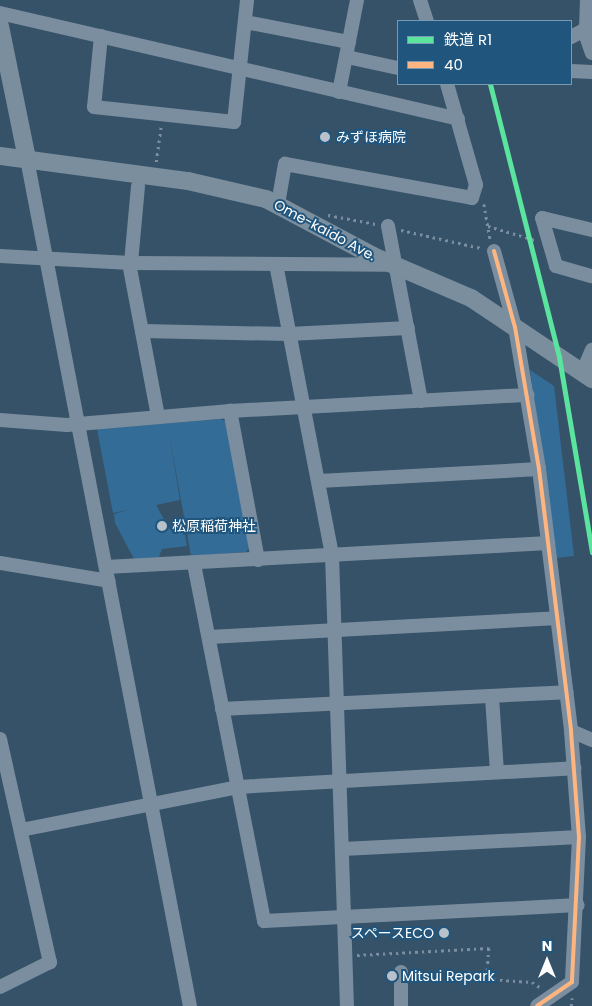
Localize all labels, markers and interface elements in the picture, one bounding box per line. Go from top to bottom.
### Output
legend [397,20,572,85]
text: 鉄道 R1 [444,29,492,50]
text: 40 [444,54,463,75]
place label: みずほ病院 [336,129,406,145]
marker: みずほ病院 [318,130,332,144]
street label: Ome-kaido Ave. [271,196,379,264]
place label: 松原稲荷神社 [172,518,256,534]
marker: 松原稲荷神社 [156,520,168,532]
place label: スペースECO [349,925,434,941]
marker: スペースECO [438,927,450,939]
north arrow [522,936,572,986]
text: N [542,936,552,956]
place label: Mitsui Repark [402,968,495,984]
marker: Mitsui Repark [386,970,398,982]

